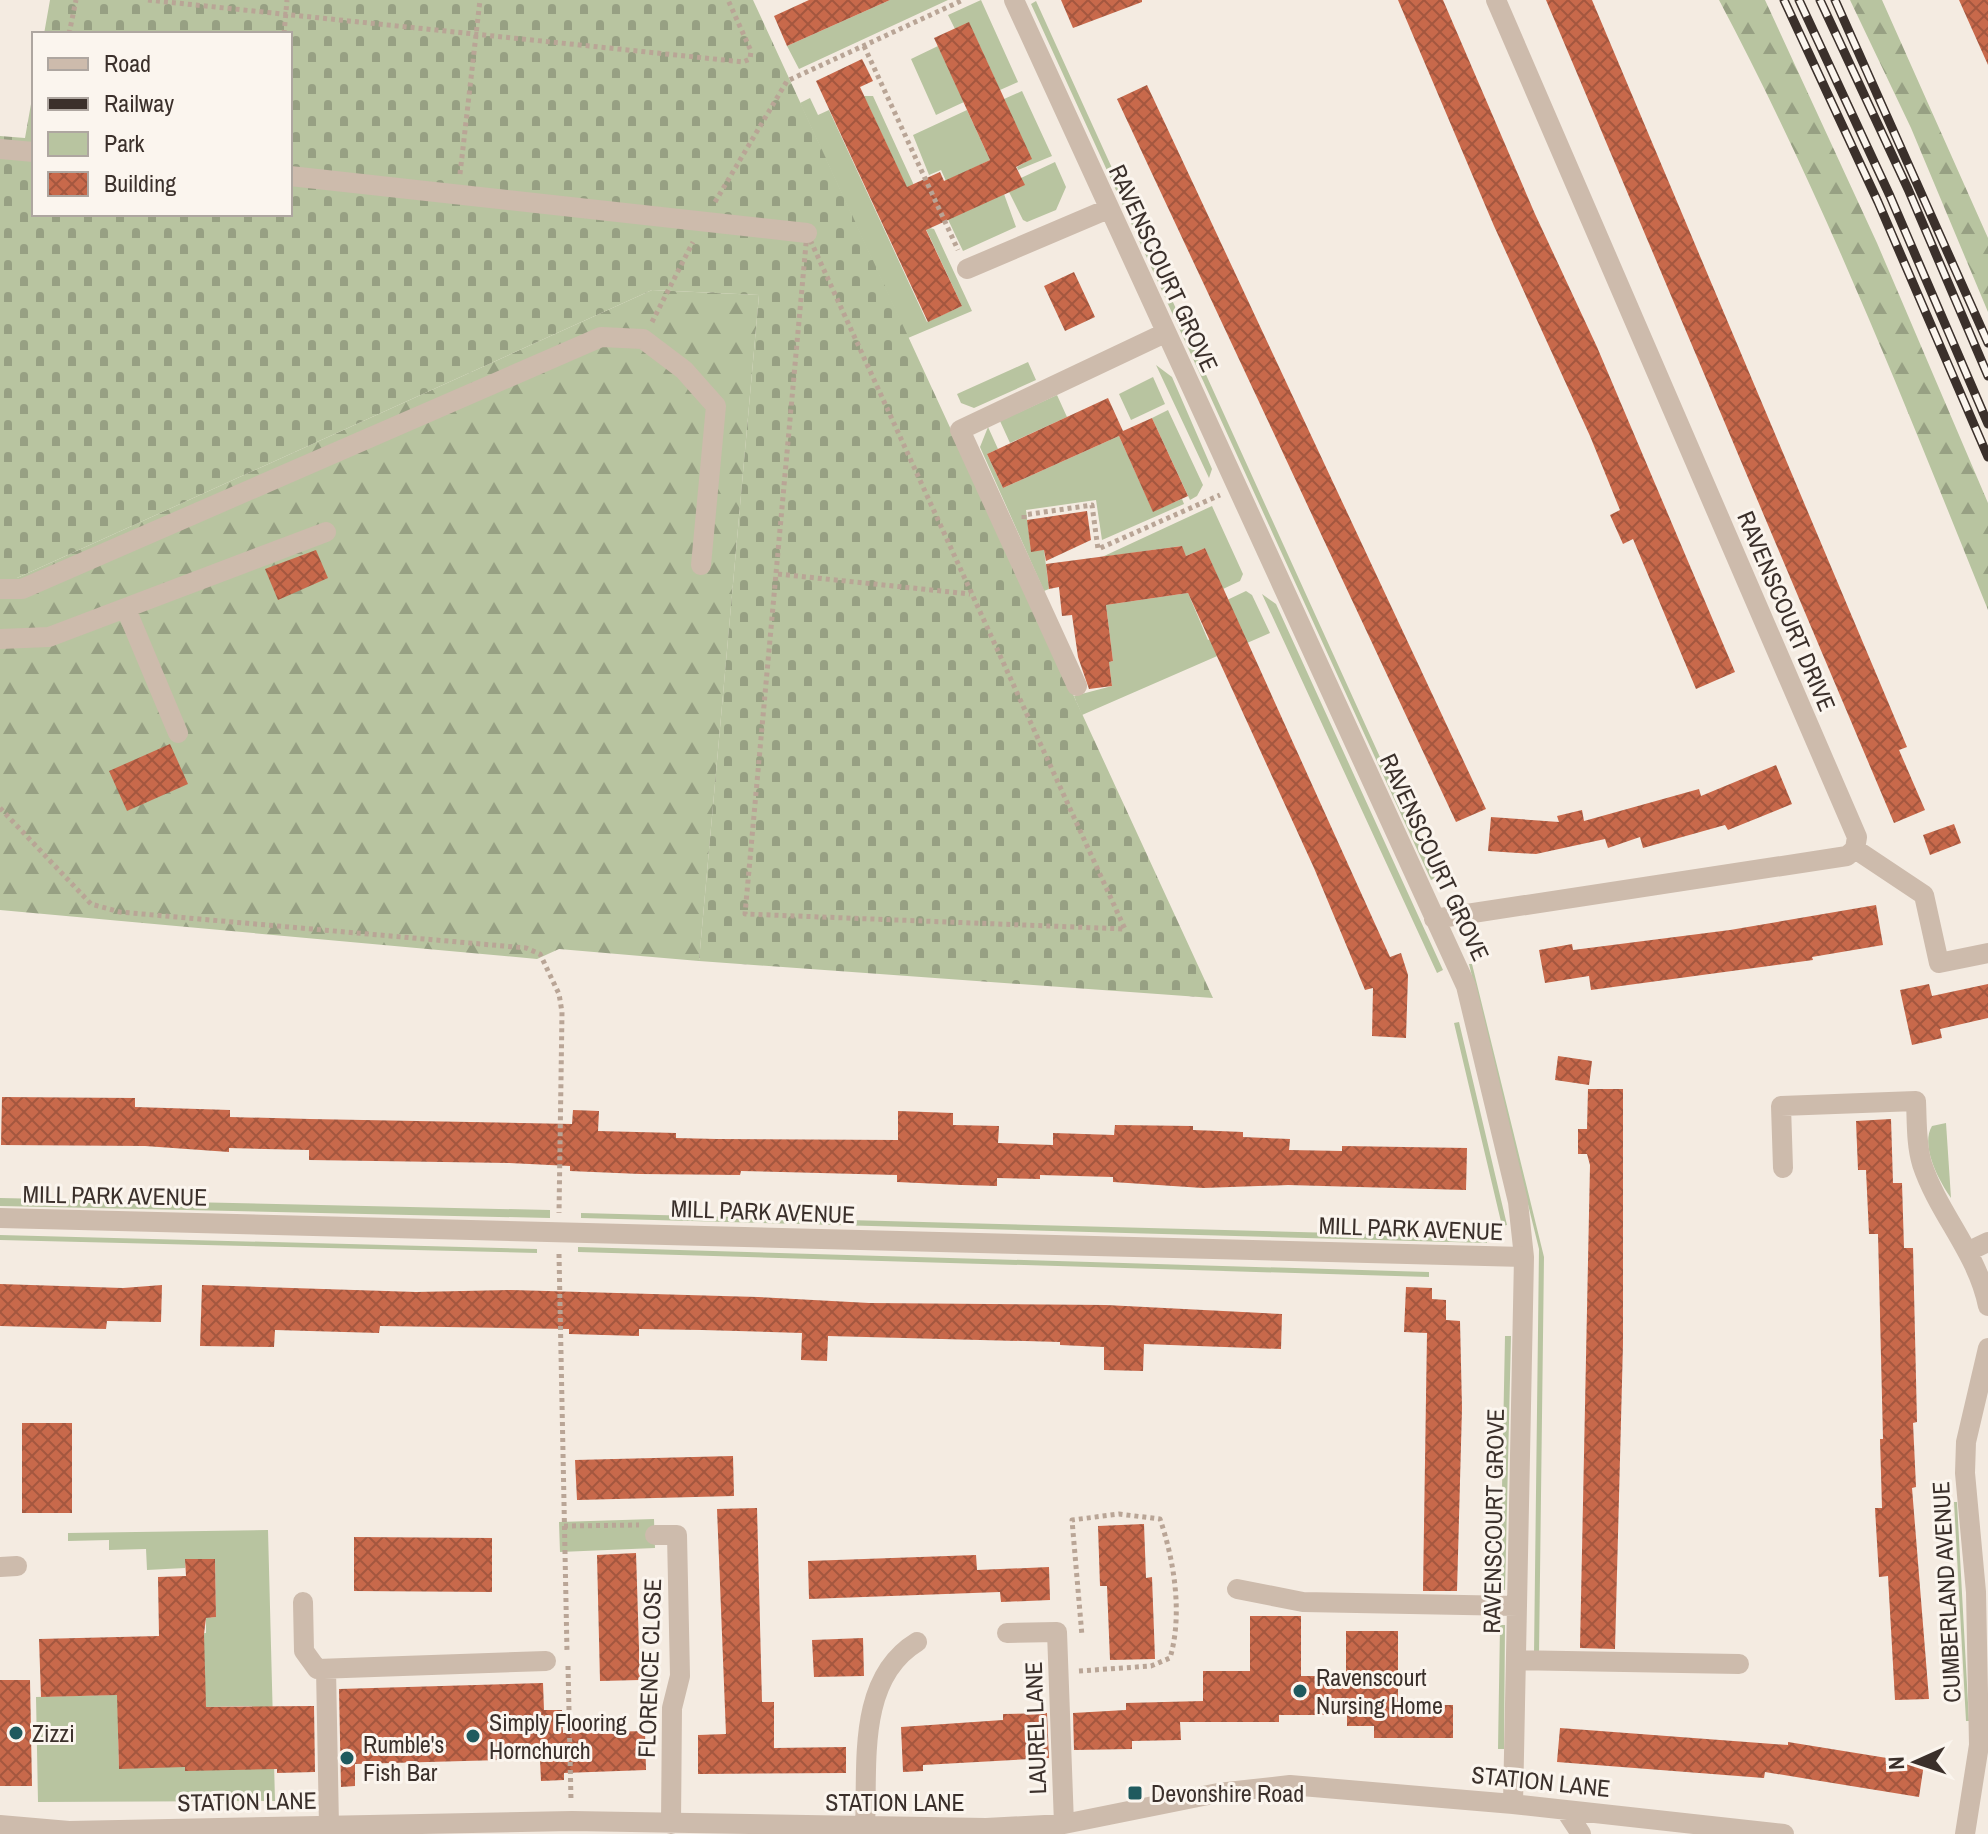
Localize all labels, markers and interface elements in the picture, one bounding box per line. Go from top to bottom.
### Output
legend [32,32,292,216]
text: Road [104,47,151,79]
text: Railway [104,87,174,119]
text: Park [104,127,145,159]
street label: RAVENSCOURT GROVE [1102,159,1226,377]
text: Building [104,167,176,199]
street label: RAVENSCOURT DRIVE [1730,506,1844,716]
street label: RAVENSCOURT GROVE [1373,748,1497,966]
street label: MILL PARK AVENUE [22,1177,208,1213]
street label: MILL PARK AVENUE [670,1192,856,1230]
street label: MILL PARK AVENUE [1318,1209,1504,1247]
street label: RAVENSCOURT GROVE [1475,1408,1511,1634]
street label: CUMBERLAND AVENUE [1924,1480,1968,1704]
street label: FLORENCE CLOSE [630,1578,668,1758]
street label: LAUREL LANE [1017,1661,1053,1795]
place label: Ravenscourt Nursing Home [1316,1661,1443,1721]
marker: Ravenscourt Nursing Home [1291,1682,1309,1700]
place label: Simply Flooring Hornchurch [489,1706,627,1766]
place label: Zizzi [32,1717,75,1749]
north arrow [1876,1722,1956,1802]
marker: Zizzi [7,1724,25,1742]
marker: Simply Flooring Hornchurch [464,1727,482,1745]
place label: Rumble's Fish Bar [363,1728,444,1788]
marker: Rumble's Fish Bar [338,1749,356,1767]
text: N [1881,1756,1911,1770]
street label: STATION LANE [1470,1758,1612,1804]
place label: Devonshire Road [1151,1777,1304,1809]
street label: STATION LANE [177,1784,317,1818]
marker: Devonshire Road [1126,1784,1144,1802]
street label: STATION LANE [825,1786,965,1818]

